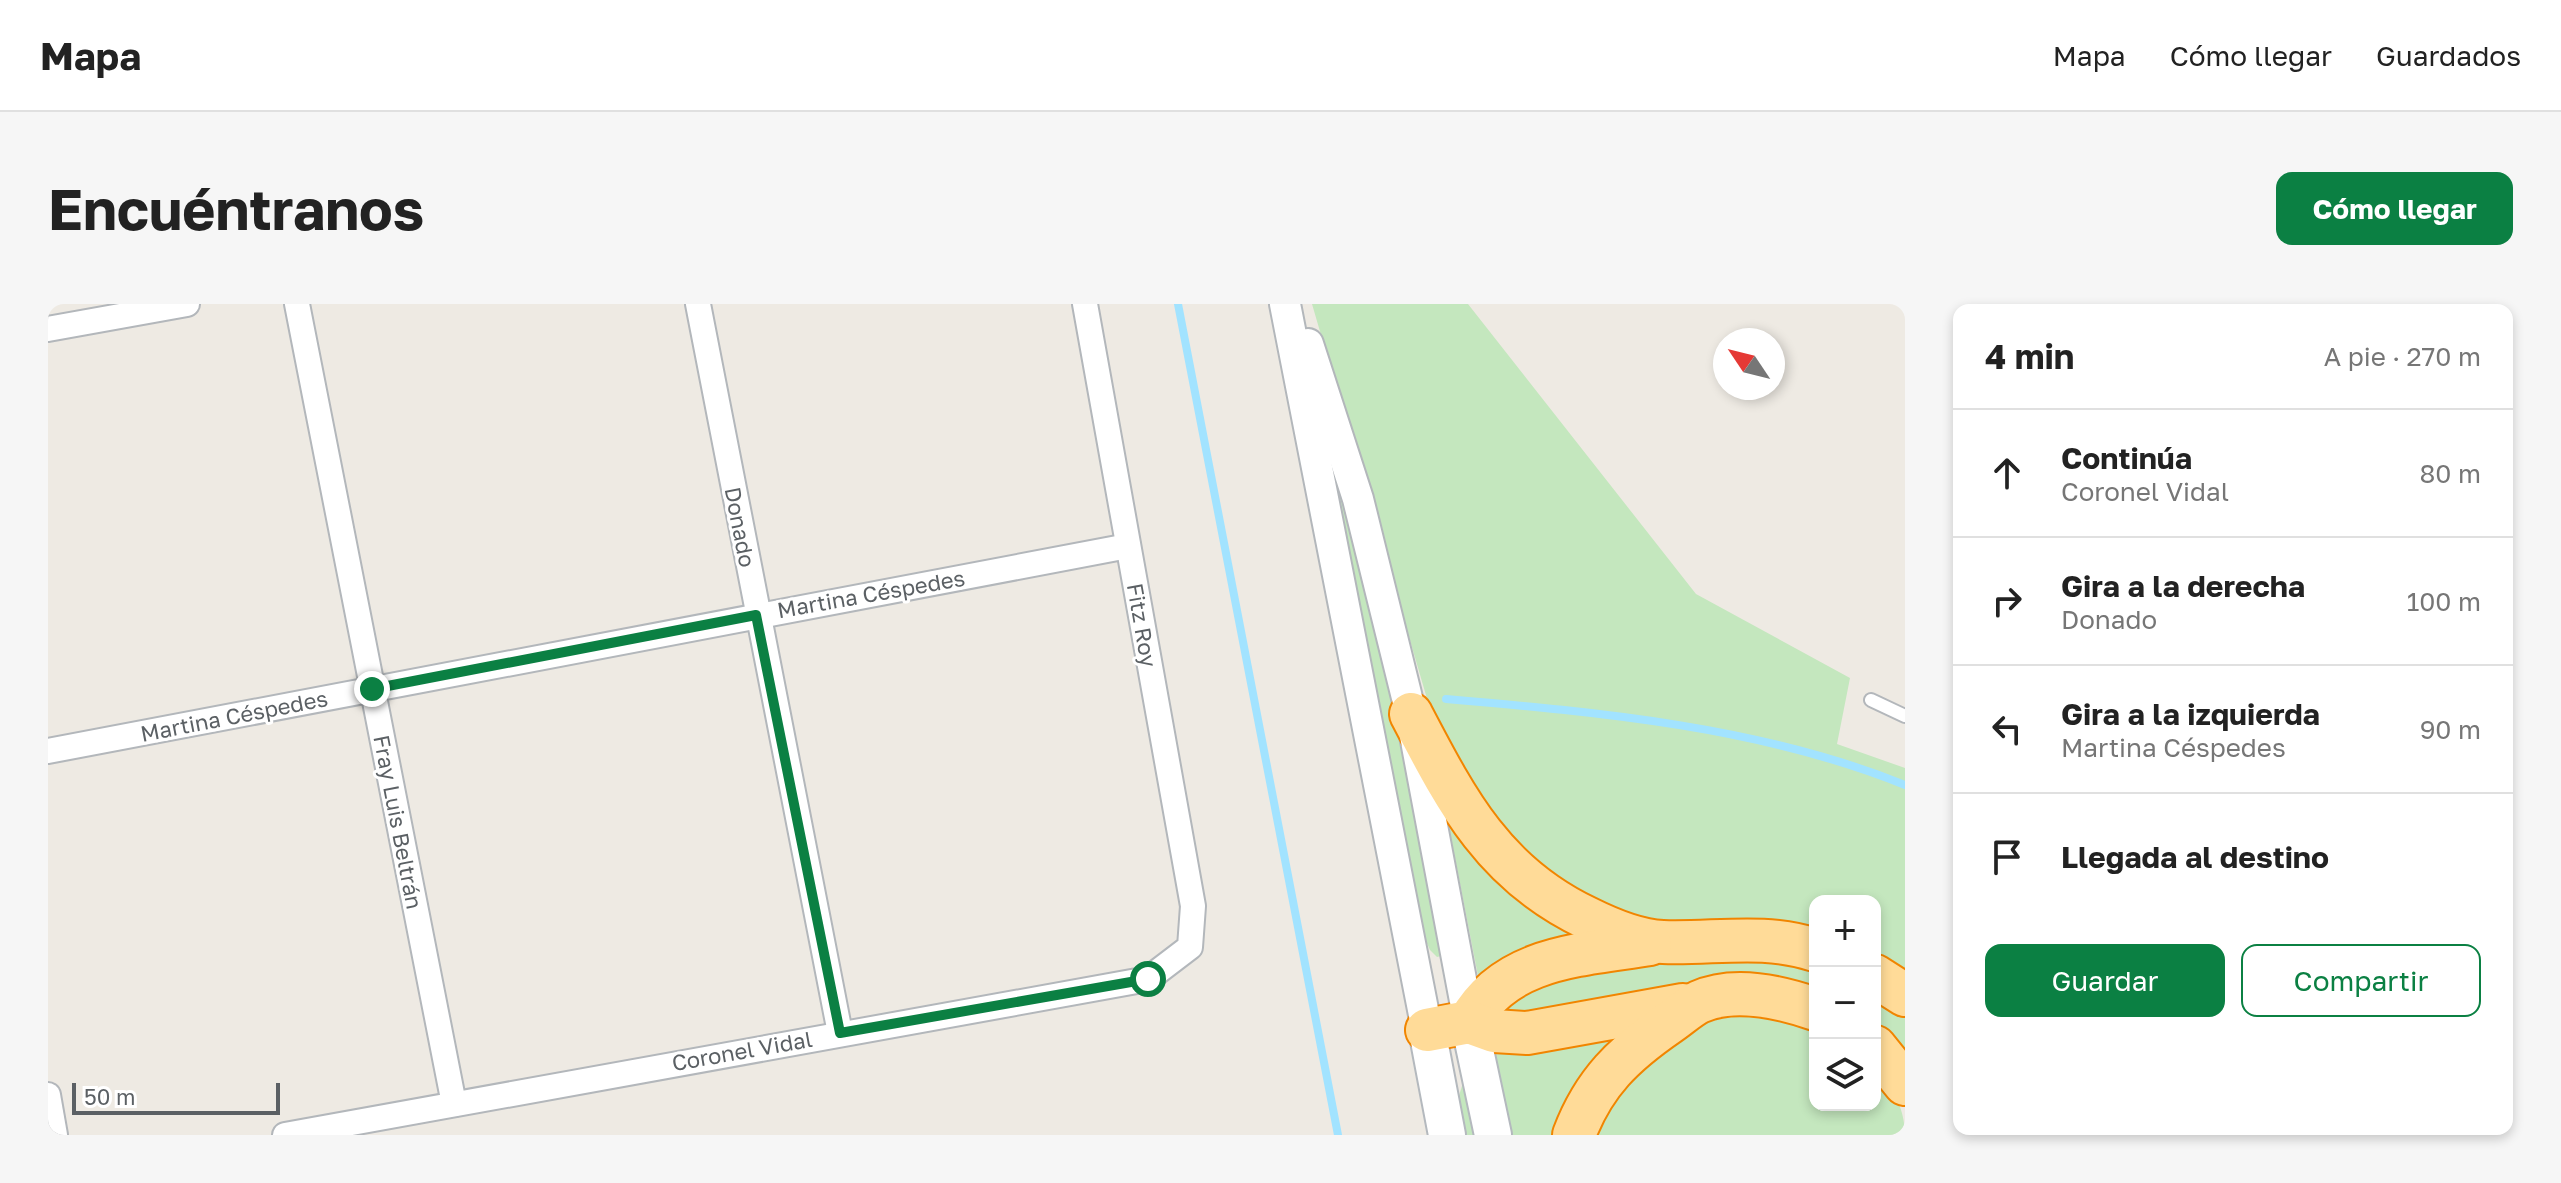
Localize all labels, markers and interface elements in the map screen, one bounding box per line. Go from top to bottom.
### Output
text: Mapa [40,33,141,78]
text: Mapa [2053,39,2126,72]
text: Cómo llegar [2170,39,2332,72]
text: Guardados [2376,39,2521,72]
button: Cómo llegar [2276,172,2513,245]
text: Encuéntranos [48,175,424,242]
north arrow [1713,328,1785,400]
text: 4 min [1985,336,2074,376]
text: A pie · 270 m [2324,341,2481,372]
text: Continúa [2061,440,2192,476]
icon: ahead [1985,451,2029,495]
text: 80 m [2420,458,2481,489]
text: Coronel Vidal [2061,476,2229,507]
street label: Donado [719,484,761,569]
street label: Martina Céspedes [775,564,967,623]
text: Gira a la derecha [2061,568,2305,604]
icon: right [1985,579,2029,623]
street label: Fitz Roy [1122,581,1163,669]
text: 100 m [2407,586,2481,617]
text: Donado [2061,604,2157,635]
route end [354,671,390,707]
street label: Martina Céspedes [138,684,330,747]
text: Gira a la izquierda [2061,696,2320,732]
icon: left [1985,707,2029,751]
text: 90 m [2420,714,2481,745]
street label: Fray Luis Beltrán [368,732,429,911]
text: Martina Céspedes [2061,732,2286,763]
icon: arrive [1985,835,2029,879]
text: Llegada al destino [2061,839,2329,875]
map controls [1809,895,1881,1111]
button: + [1809,895,1881,967]
button: Guardar [1985,944,2225,1017]
button: Compartir [2241,944,2481,1017]
route start [1130,961,1166,997]
button: − [1809,967,1881,1039]
street label: Coronel Vidal [670,1025,814,1076]
button: layers [1809,1039,1881,1111]
scale bar [72,1079,280,1115]
text: 50 m [84,1083,135,1110]

